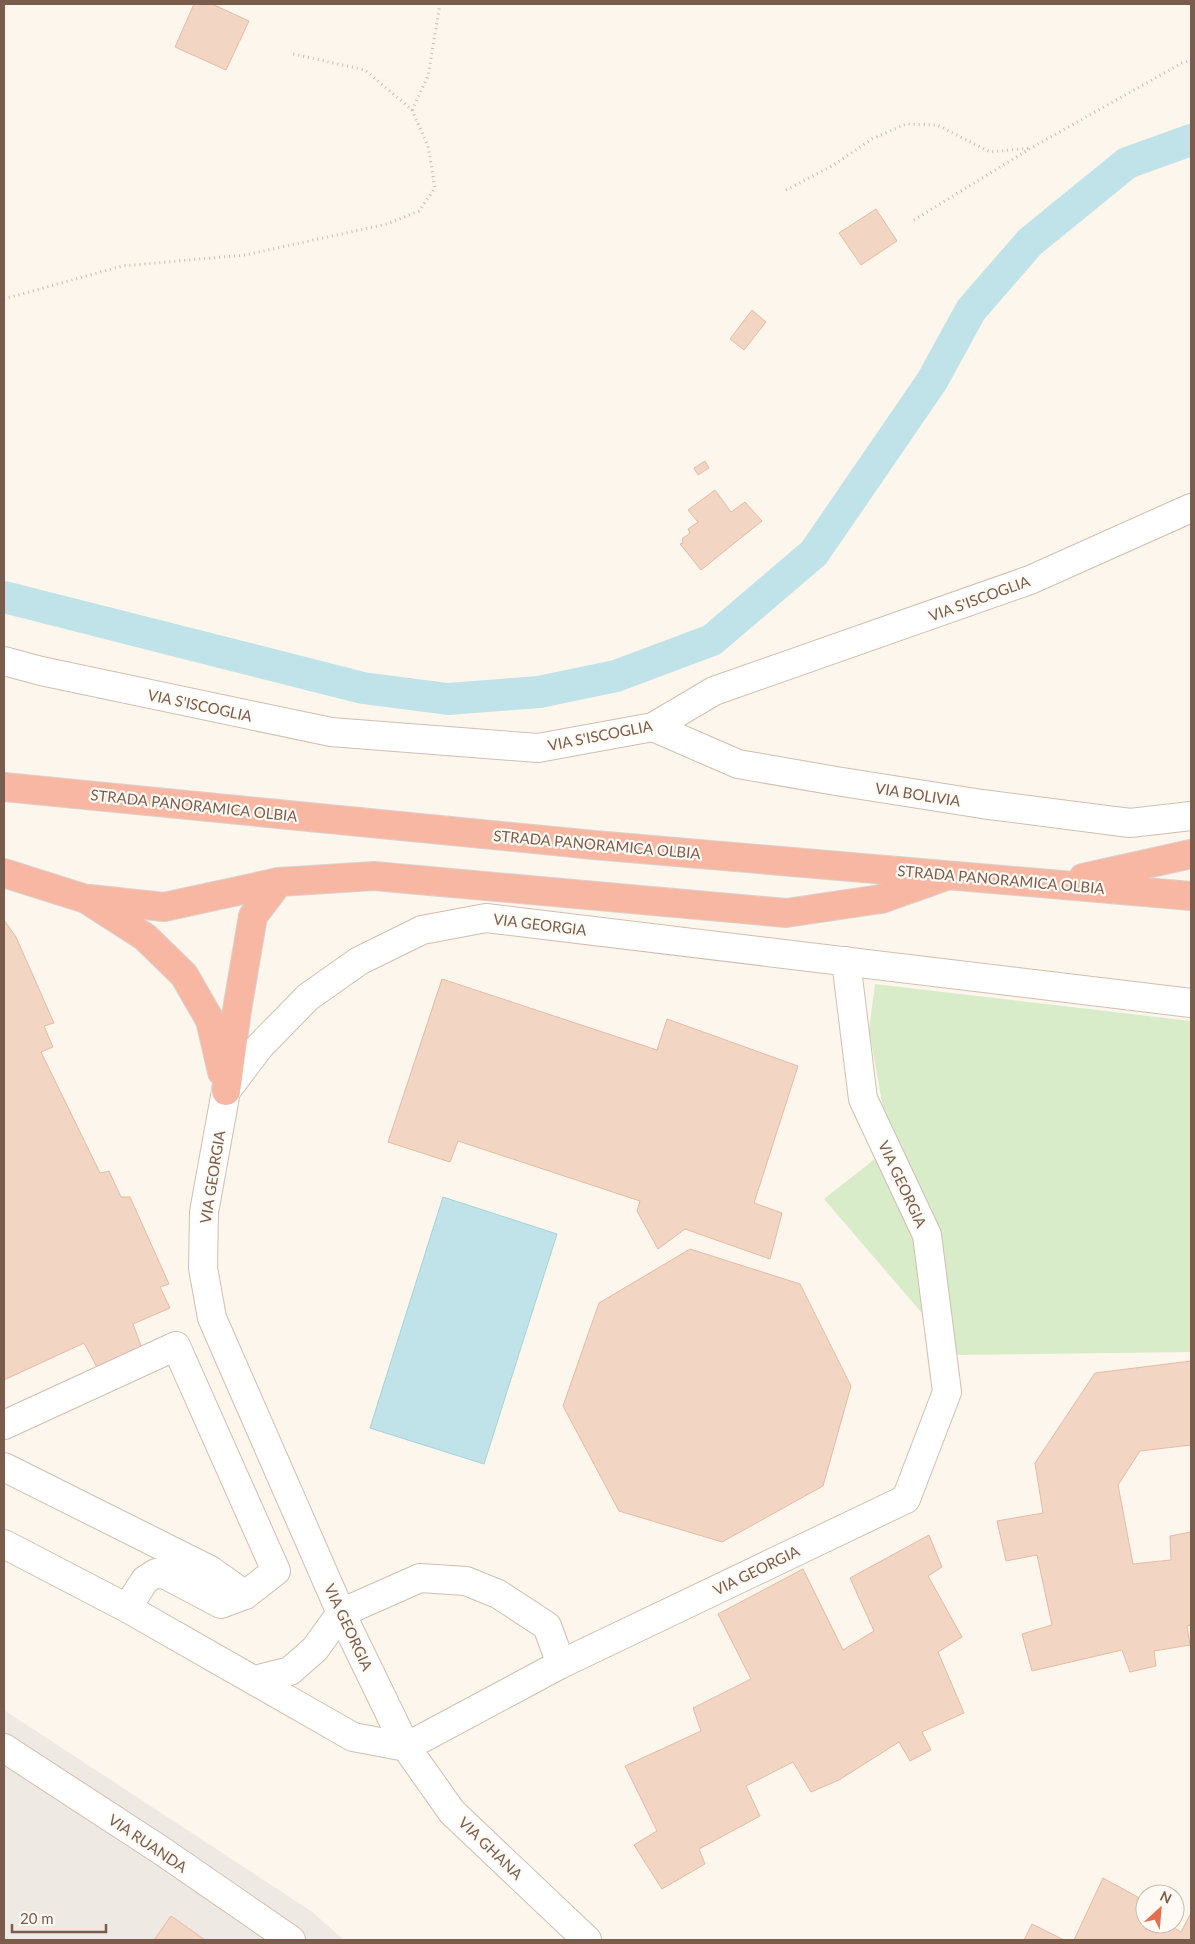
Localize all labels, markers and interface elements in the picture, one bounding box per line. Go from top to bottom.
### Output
street label: VIA S'ISCOGLIA [926,571,1033,625]
street label: VIA S'ISCOGLIA [146,685,255,725]
street label: VIA S'ISCOGLIA [546,716,655,754]
street label: VIA BOLIVIA [874,778,963,810]
street label: STRADA PANORAMICA OLBIA [90,785,299,825]
street label: STRADA PANORAMICA OLBIA [493,826,702,862]
street label: STRADA PANORAMICA OLBIA [897,861,1106,897]
street label: VIA GEORGIA [492,909,589,939]
street label: VIA GEORGIA [196,1128,228,1225]
street label: VIA GEORGIA [875,1138,931,1231]
street label: VIA GEORGIA [710,1541,803,1599]
street label: VIA GEORGIA [321,1581,377,1674]
street label: VIA RUANDA [105,1810,191,1876]
street label: VIA GHANA [455,1813,527,1884]
north arrow [1135,1884,1185,1934]
text: N [1157,1887,1174,1907]
scale bar [12,1902,106,1934]
text: 20 m [20,1909,54,1927]

